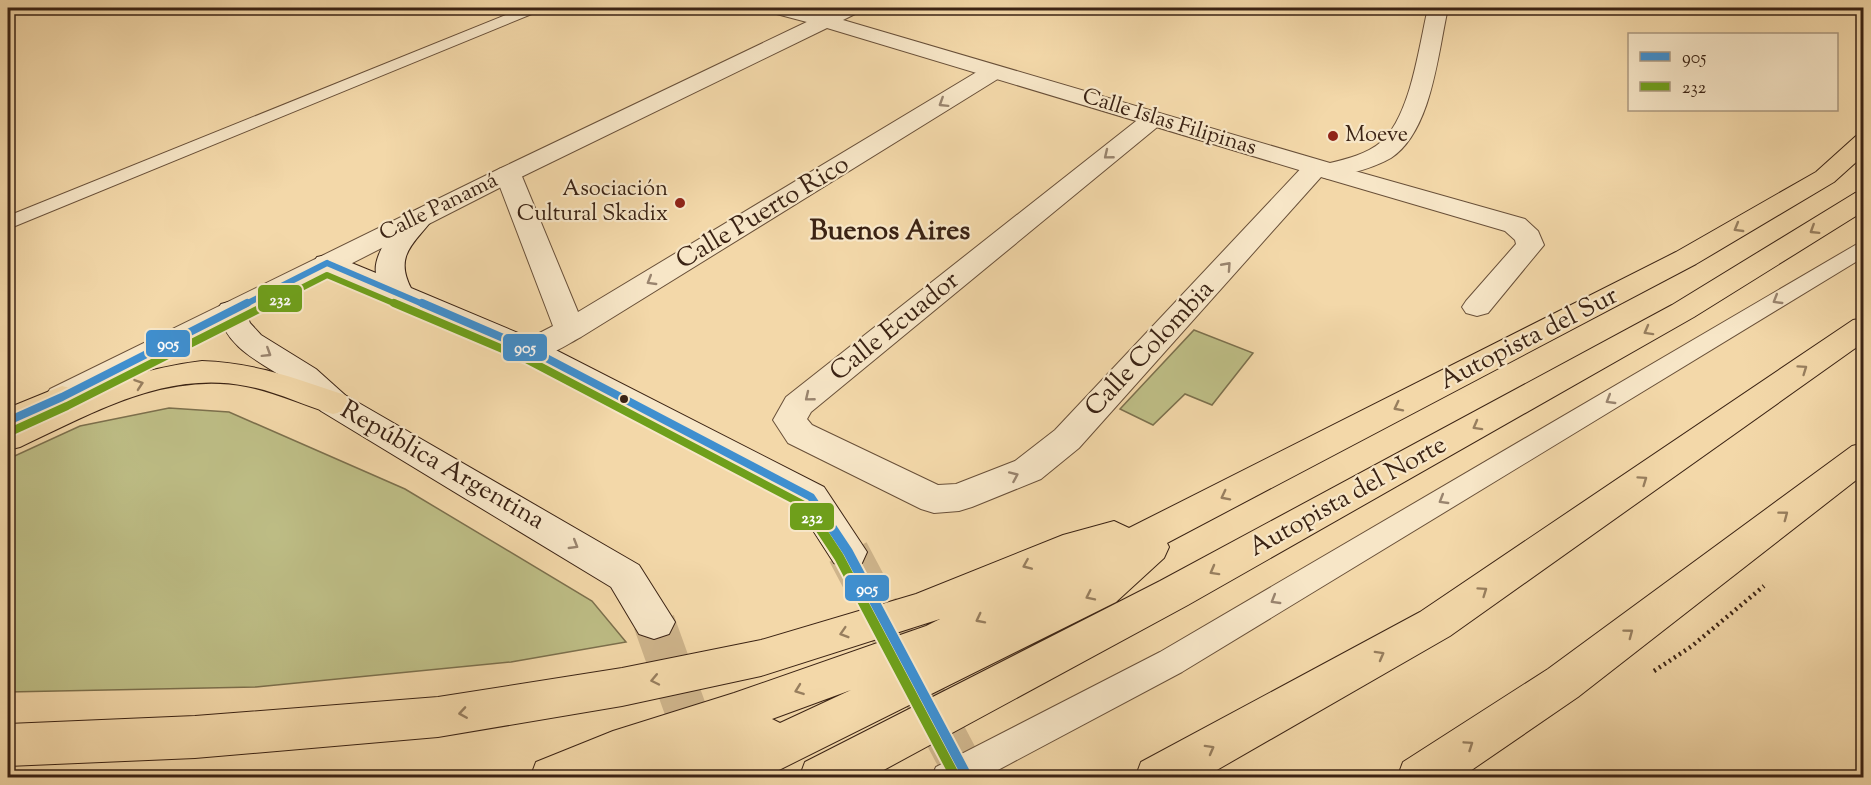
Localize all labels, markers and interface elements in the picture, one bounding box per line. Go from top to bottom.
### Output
legend [1628,33,1838,111]
text: 905 [1682,46,1706,72]
text: 232 [1682,76,1707,102]
street label: Calle Islas Filipinas [1078,81,1260,165]
one-way arrow [939,95,949,107]
place label: Moeve [1345,120,1408,152]
marker: Moeve [1326,129,1340,143]
street label: Calle Puerto Rico [669,147,857,279]
one-way arrow [1104,148,1115,159]
street label: Calle Panamá [374,165,504,251]
place label: Asociación Cultural Skadix [517,174,668,231]
marker: Asociación Cultural Skadix [673,196,687,210]
district label: Buenos Aires [810,212,970,252]
one-way arrow [1734,221,1744,232]
one-way arrow [1810,222,1820,234]
street label: Calle Ecuador [822,263,968,391]
one-way arrow [1220,263,1231,273]
street label: Calle Colombia [1077,272,1223,426]
one-way arrow [647,273,657,285]
street label: Autopista del Sur [1433,278,1625,400]
line badge: 232 [257,284,303,313]
text: 232 [269,290,291,313]
one-way arrow [1773,293,1783,304]
one-way arrow [1643,324,1654,335]
line badge: 905 [145,329,191,358]
line badge: 905 [502,333,548,362]
text: 905 [157,334,179,357]
text: 905 [514,338,536,361]
one-way arrow [261,346,271,358]
one-way arrow [1797,365,1808,376]
one-way arrow [133,378,144,391]
one-way arrow [805,389,816,400]
street label: República Argentina [333,392,551,540]
unlabelled marker [618,393,630,405]
one-way arrow [1606,393,1616,404]
one-way arrow [1394,400,1404,411]
one-way arrow [1473,418,1483,430]
street label: Autopista del Norte [1242,427,1454,567]
one-way arrow [1008,472,1019,484]
one-way arrow [1637,476,1648,487]
one-way arrow [1221,489,1231,500]
one-way arrow [1439,493,1449,504]
line badge: 232 [789,502,835,531]
text: 232 [801,508,823,531]
one-way arrow [1777,512,1788,523]
one-way arrow [568,537,578,549]
one-way arrow [1022,558,1033,570]
one-way arrow [1210,564,1221,575]
line badge: 905 [844,574,890,602]
text: 905 [856,579,878,602]
one-way arrow [1476,587,1487,598]
one-way arrow [1085,588,1096,600]
one-way arrow [1271,593,1281,604]
one-way arrow [976,612,987,624]
one-way arrow [839,626,850,638]
one-way arrow [1622,630,1633,641]
one-way arrow [1374,651,1384,662]
one-way arrow [650,673,660,686]
one-way arrow [794,683,805,696]
one-way arrow [458,706,467,718]
one-way arrow [1462,741,1473,752]
one-way arrow [1203,745,1214,756]

